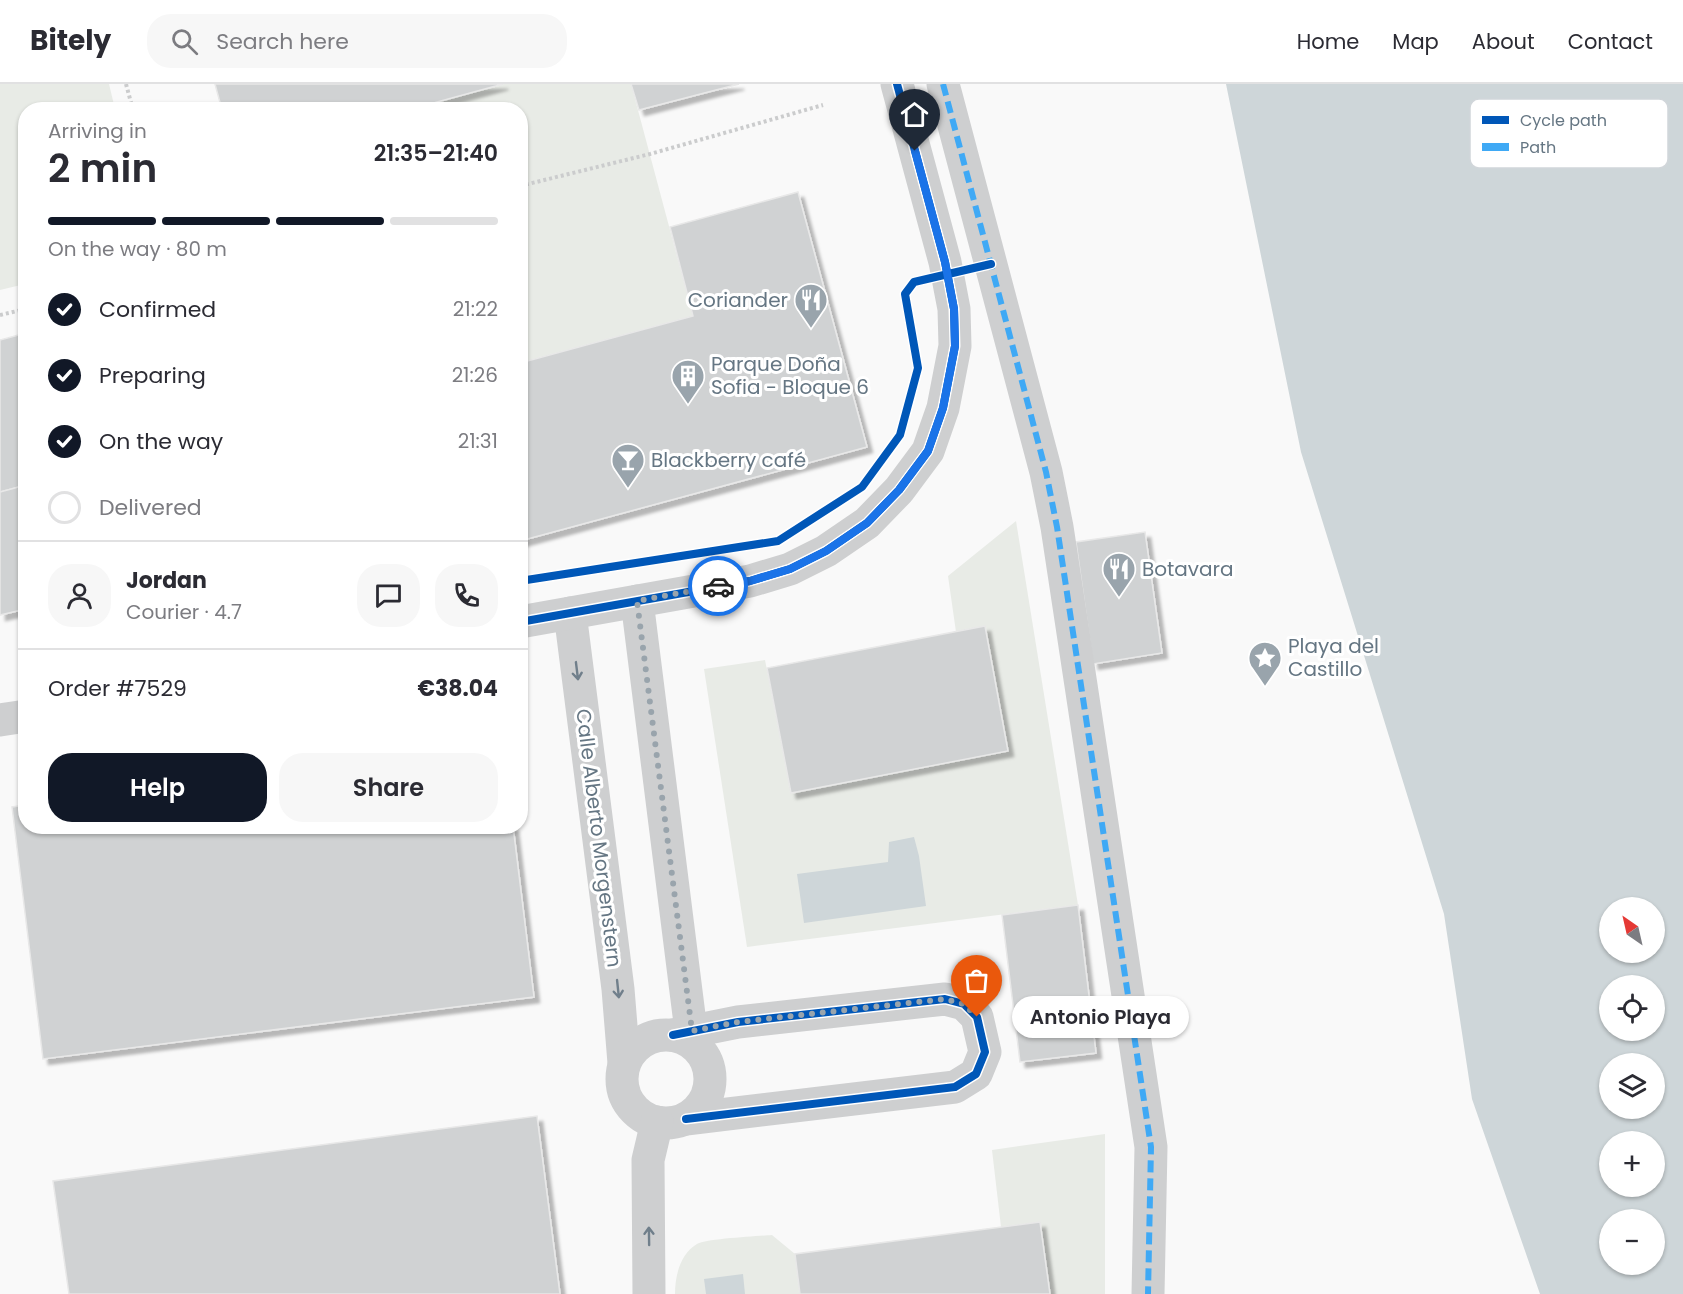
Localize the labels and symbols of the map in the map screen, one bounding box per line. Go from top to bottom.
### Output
pin [889,89,940,151]
legend [1470,99,1668,168]
text: Cycle path [1520,109,1607,132]
text: Path [1520,136,1556,159]
restaurant icon: Coriander [793,282,829,329]
place label: Coriander [688,286,788,314]
place label: Parque Doña Sofia - Bloque 6 [711,350,869,401]
building icon: Parque Doña Sofia - Bloque 6 [670,358,706,405]
bar icon: Blackberry café [610,442,646,489]
place label: Blackberry café [651,446,806,474]
restaurant icon: Botavara [1101,551,1137,598]
place label: Botavara [1142,555,1234,583]
courier [688,556,748,616]
place label: Playa del Castillo [1288,632,1379,683]
place icon: Playa del Castillo [1247,640,1283,687]
one-way arrow [572,660,583,680]
street label: Calle Alberto Morgenstern [569,707,629,969]
north arrow [1599,897,1665,963]
pin [951,955,1002,1017]
one-way arrow [613,979,624,999]
callout: Antonio Playa [1013,996,1190,1038]
one-way arrow [643,1226,655,1246]

